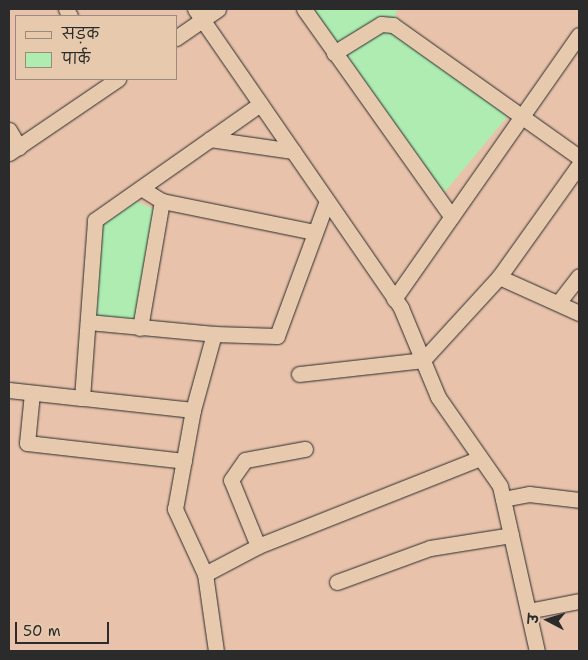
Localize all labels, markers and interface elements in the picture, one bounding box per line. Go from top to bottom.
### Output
legend [15,15,178,80]
text: सड़क [62,24,99,44]
text: पार्क [62,49,90,69]
north arrow [523,595,573,645]
scale bar [18,612,111,644]
text: उ [524,613,542,624]
text: 50 m [23,621,61,641]

